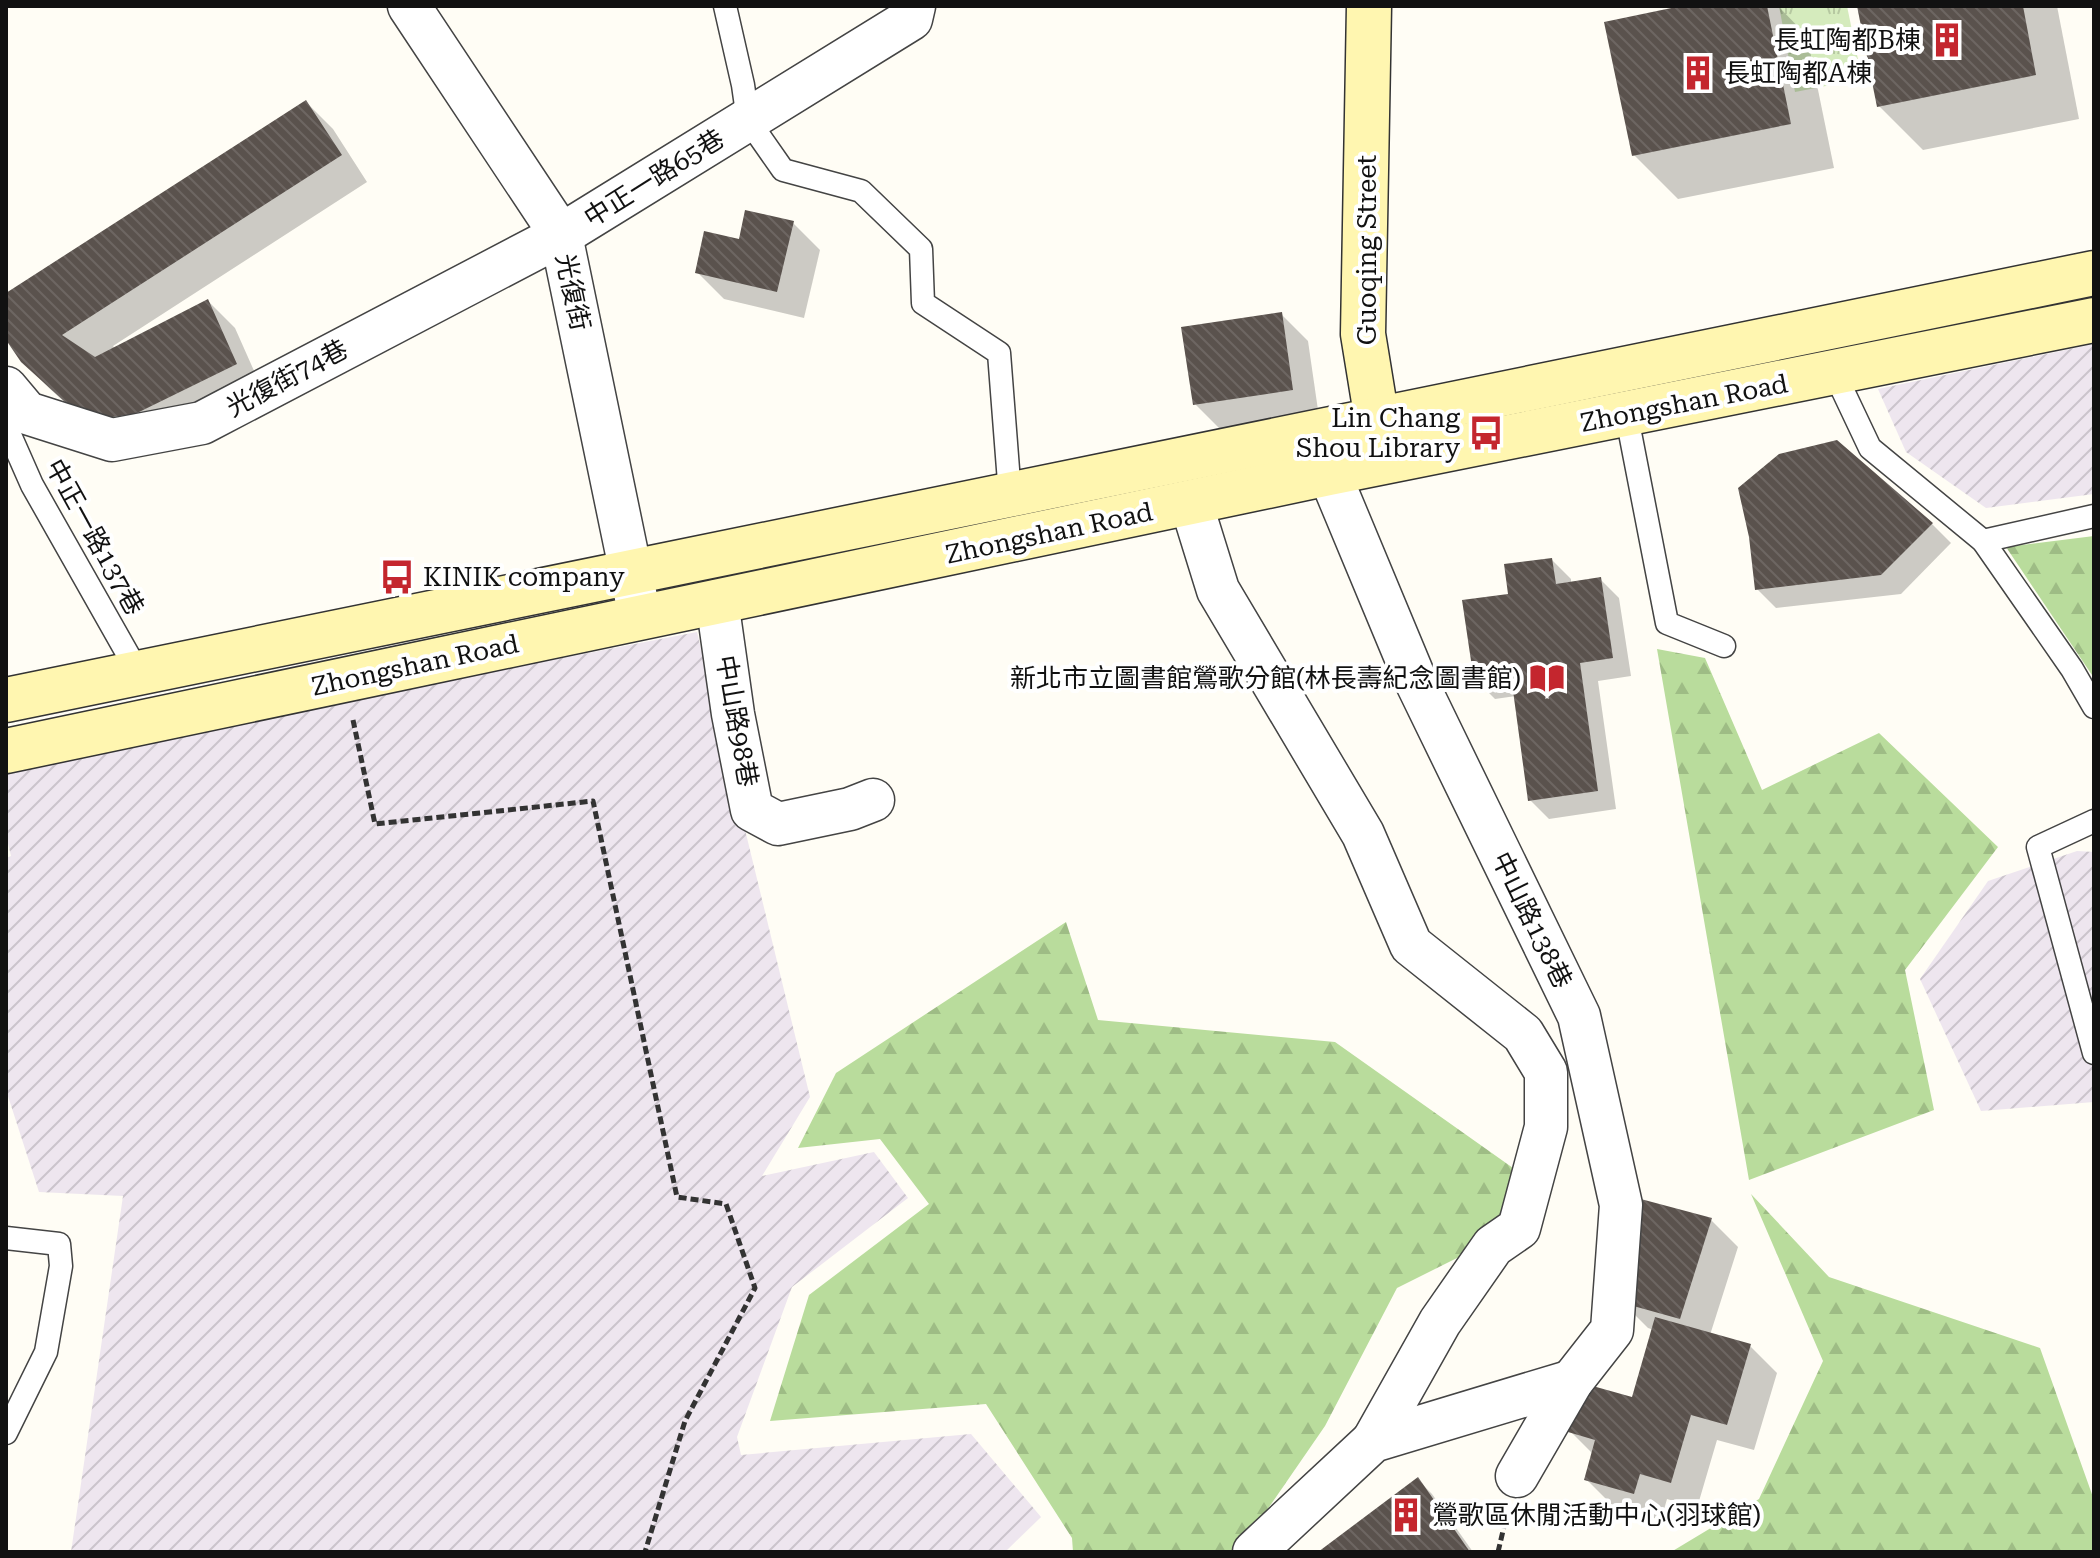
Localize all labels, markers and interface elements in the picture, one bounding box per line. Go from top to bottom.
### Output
building icon: 長虹陶都B棟 [1928,21,1966,59]
place label: 長虹陶都B棟 [1774,25,1921,55]
building icon: 長虹陶都A棟 [1679,54,1717,92]
place label: 長虹陶都A棟 [1724,58,1872,88]
street label: 中正一路65巷 [579,123,729,233]
street label: Guoqing Street [1352,154,1382,345]
street label: 光復街 [550,251,596,333]
street label: 光復街74巷 [221,334,353,422]
street label: Zhongshan Road [1578,368,1791,438]
place label: Lin Chang Shou Library [1296,403,1461,463]
bus stop icon: Lin Chang Shou Library [1467,414,1505,452]
street label: 中正一路137巷 [40,454,150,620]
street label: Zhongshan Road [943,496,1156,570]
bus stop icon: KINIK company [378,558,416,596]
place label: KINIK company [423,562,625,592]
street label: Zhongshan Road [309,628,522,702]
street label: 中山路98巷 [711,653,763,789]
library icon: 新北市立圖書館鶯歌分館(林長壽紀念圖書館) [1528,659,1566,697]
place label: 新北市立圖書館鶯歌分館(林長壽紀念圖書館) [1010,663,1521,693]
street label: 中山路138巷 [1486,847,1578,993]
building icon: 鶯歌區休閒活動中心(羽球館) [1387,1496,1425,1534]
place label: 鶯歌區休閒活動中心(羽球館) [1432,1500,1761,1530]

